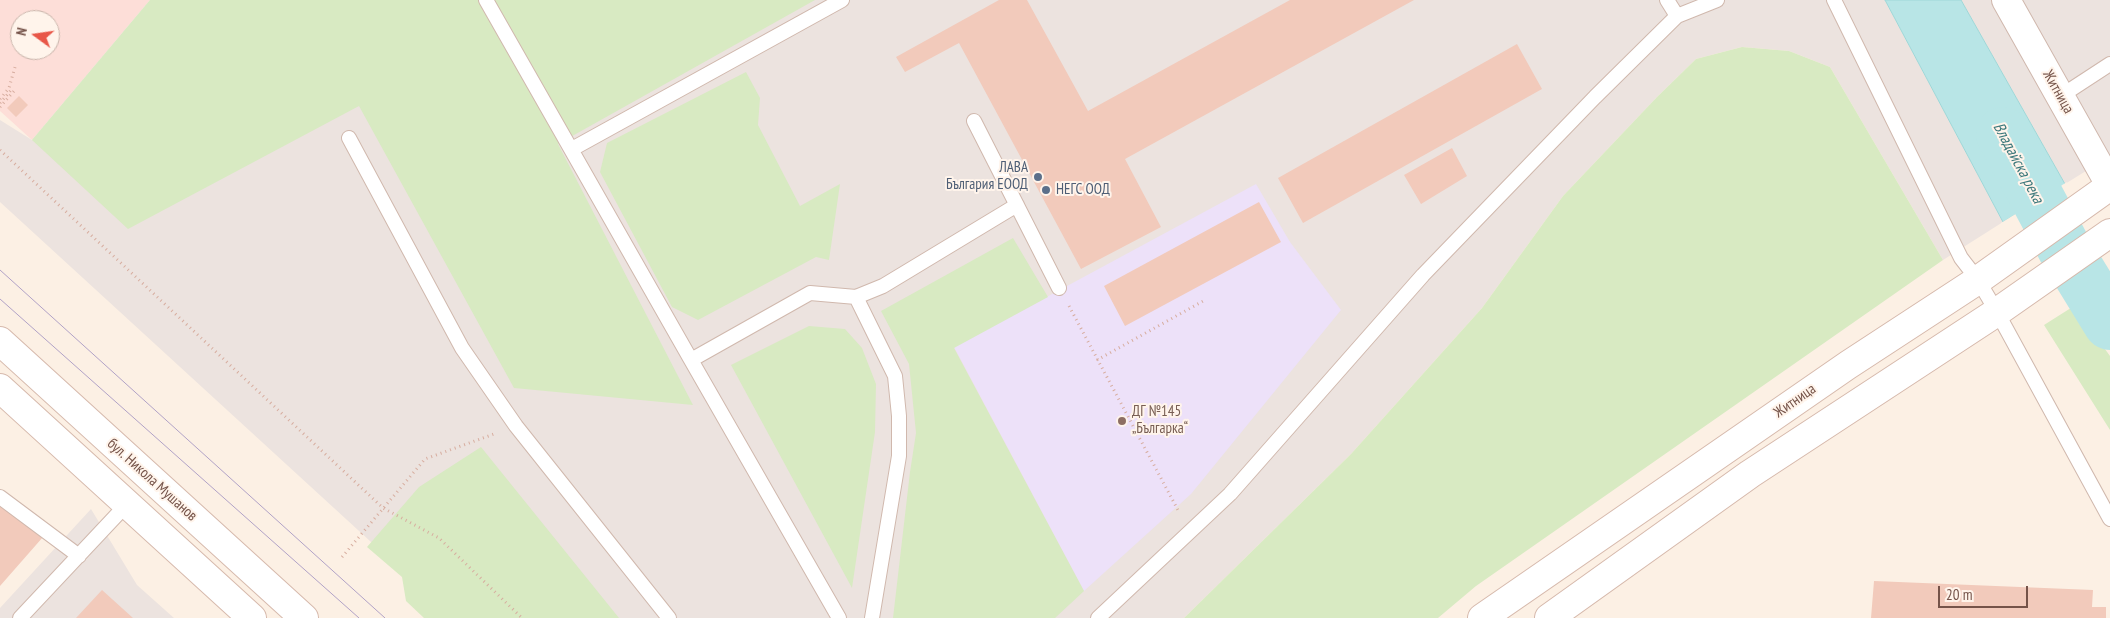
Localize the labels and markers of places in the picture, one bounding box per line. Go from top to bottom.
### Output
place label: ЛАВА България ЕООД [946,159,1028,194]
marker: ЛАВА България ЕООД [1032,171,1044,183]
place label: НЕГС ООД [1056,181,1110,199]
marker: НЕГС ООД [1040,184,1052,196]
place label: ДГ №145 „Българка“ [1132,403,1188,438]
marker: ДГ №145 „Българка“ [1116,415,1128,427]

